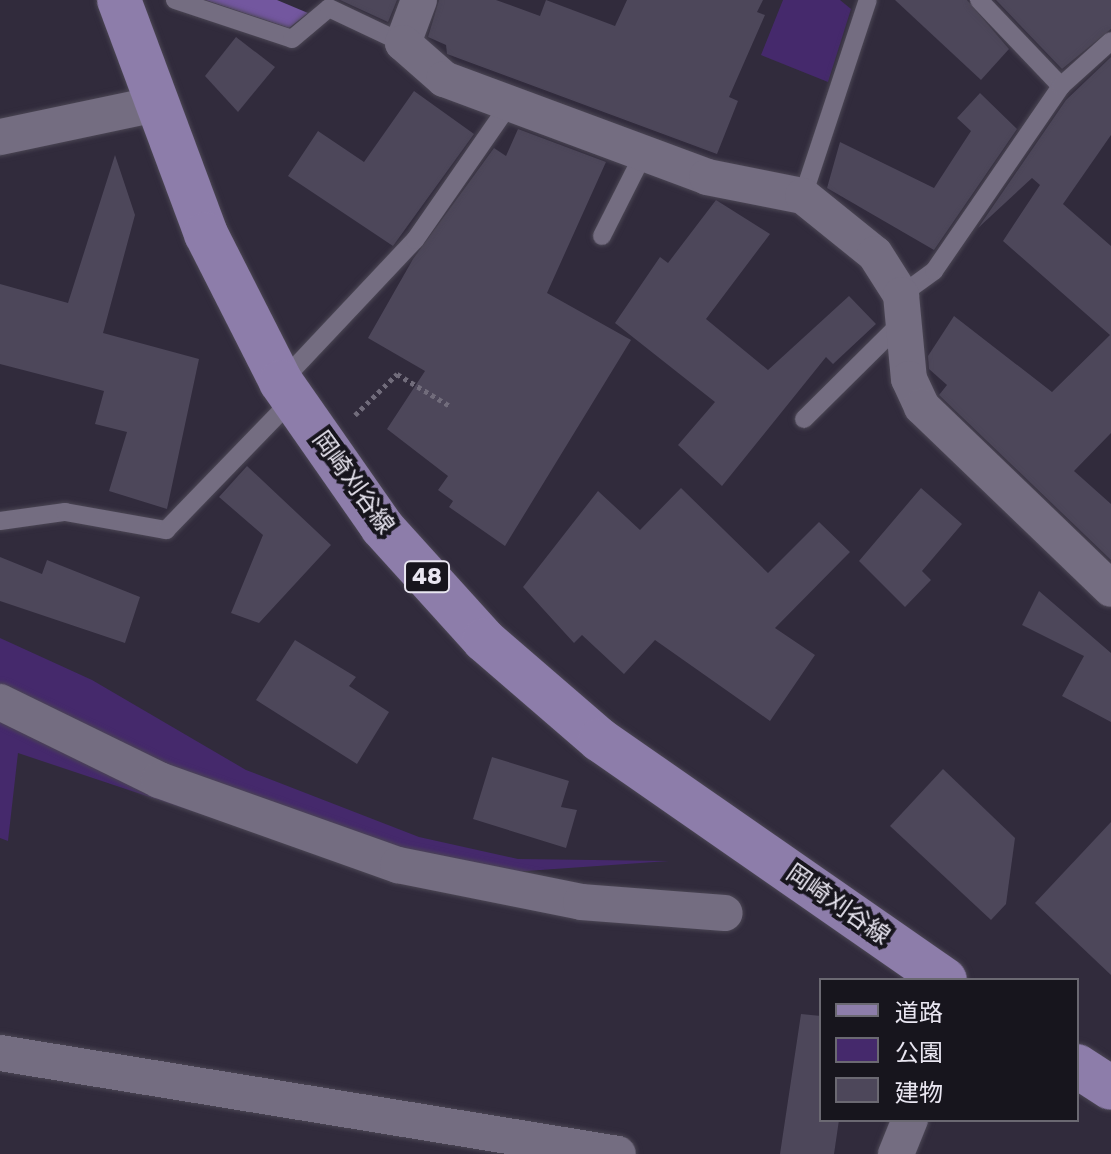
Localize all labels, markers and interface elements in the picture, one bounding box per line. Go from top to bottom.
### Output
street label: 岡崎刈谷線 [306,426,400,540]
road number: 48 [403,559,451,595]
street label: 岡崎刈谷線 [781,859,895,951]
legend [819,978,1079,1122]
text: 道路 [895,999,943,1027]
text: 公園 [895,1039,943,1067]
text: 建物 [895,1079,943,1107]

